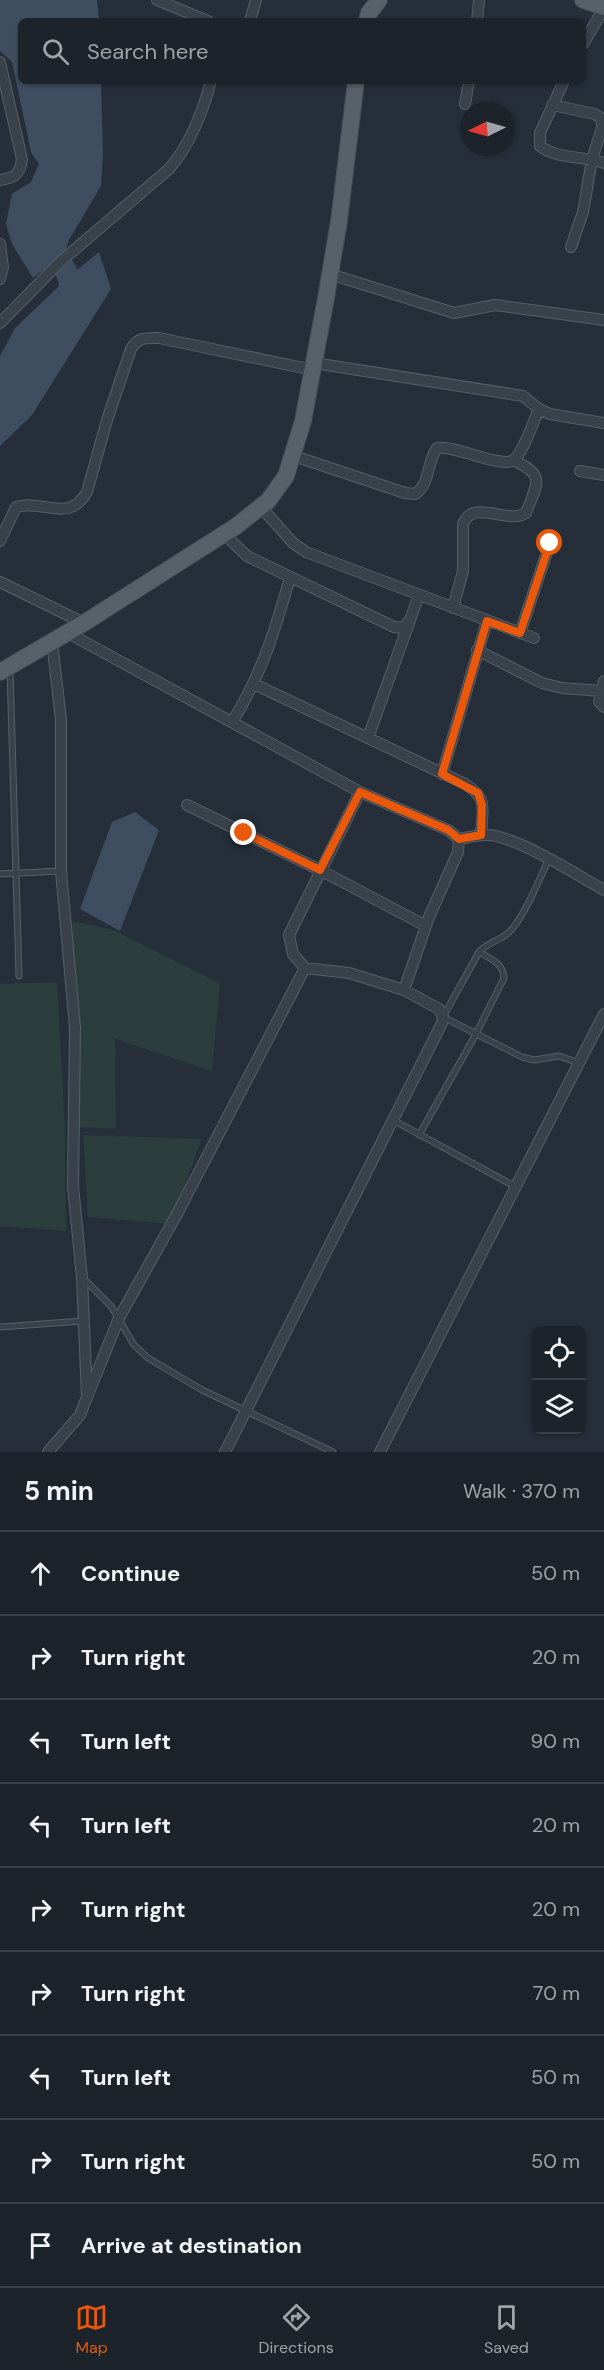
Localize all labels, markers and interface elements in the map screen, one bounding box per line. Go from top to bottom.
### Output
search box [18,18,586,84]
icon: search [39,35,72,68]
text: Search here [87,37,208,66]
north arrow [460,102,514,156]
route start [536,529,562,555]
route end [230,819,256,845]
map controls [532,1326,586,1434]
button: locate [532,1326,586,1380]
button: layers [532,1380,586,1434]
text: 5 min [24,1474,94,1508]
text: Walk · 370 m [463,1478,580,1504]
icon: ahead [24,1557,57,1590]
text: Continue [81,1559,180,1588]
text: 50 m [531,1560,580,1586]
icon: right [24,1641,57,1674]
text: Turn right [81,1643,186,1672]
text: 20 m [532,1644,580,1670]
icon: left [24,1725,57,1758]
text: Turn left [81,1727,171,1756]
text: 90 m [531,1728,580,1754]
icon: left [24,1809,57,1842]
text: Turn left [81,1811,171,1840]
text: 20 m [532,1812,580,1838]
icon: right [24,1893,57,1926]
text: Turn right [81,1895,186,1924]
text: 20 m [532,1896,580,1922]
icon: right [24,1977,57,2010]
text: Turn right [81,1979,186,2008]
text: 70 m [533,1980,580,2006]
icon: left [24,2061,57,2094]
text: Turn left [81,2063,171,2092]
text: 50 m [531,2064,580,2090]
icon: right [24,2145,57,2178]
text: Turn right [81,2147,186,2176]
text: 50 m [531,2148,580,2174]
icon: arrive [24,2229,57,2262]
text: Arrive at destination [81,2231,302,2260]
tab: Map [75,2301,108,2358]
tab: Directions [258,2301,334,2358]
tab: Saved [484,2301,529,2358]

